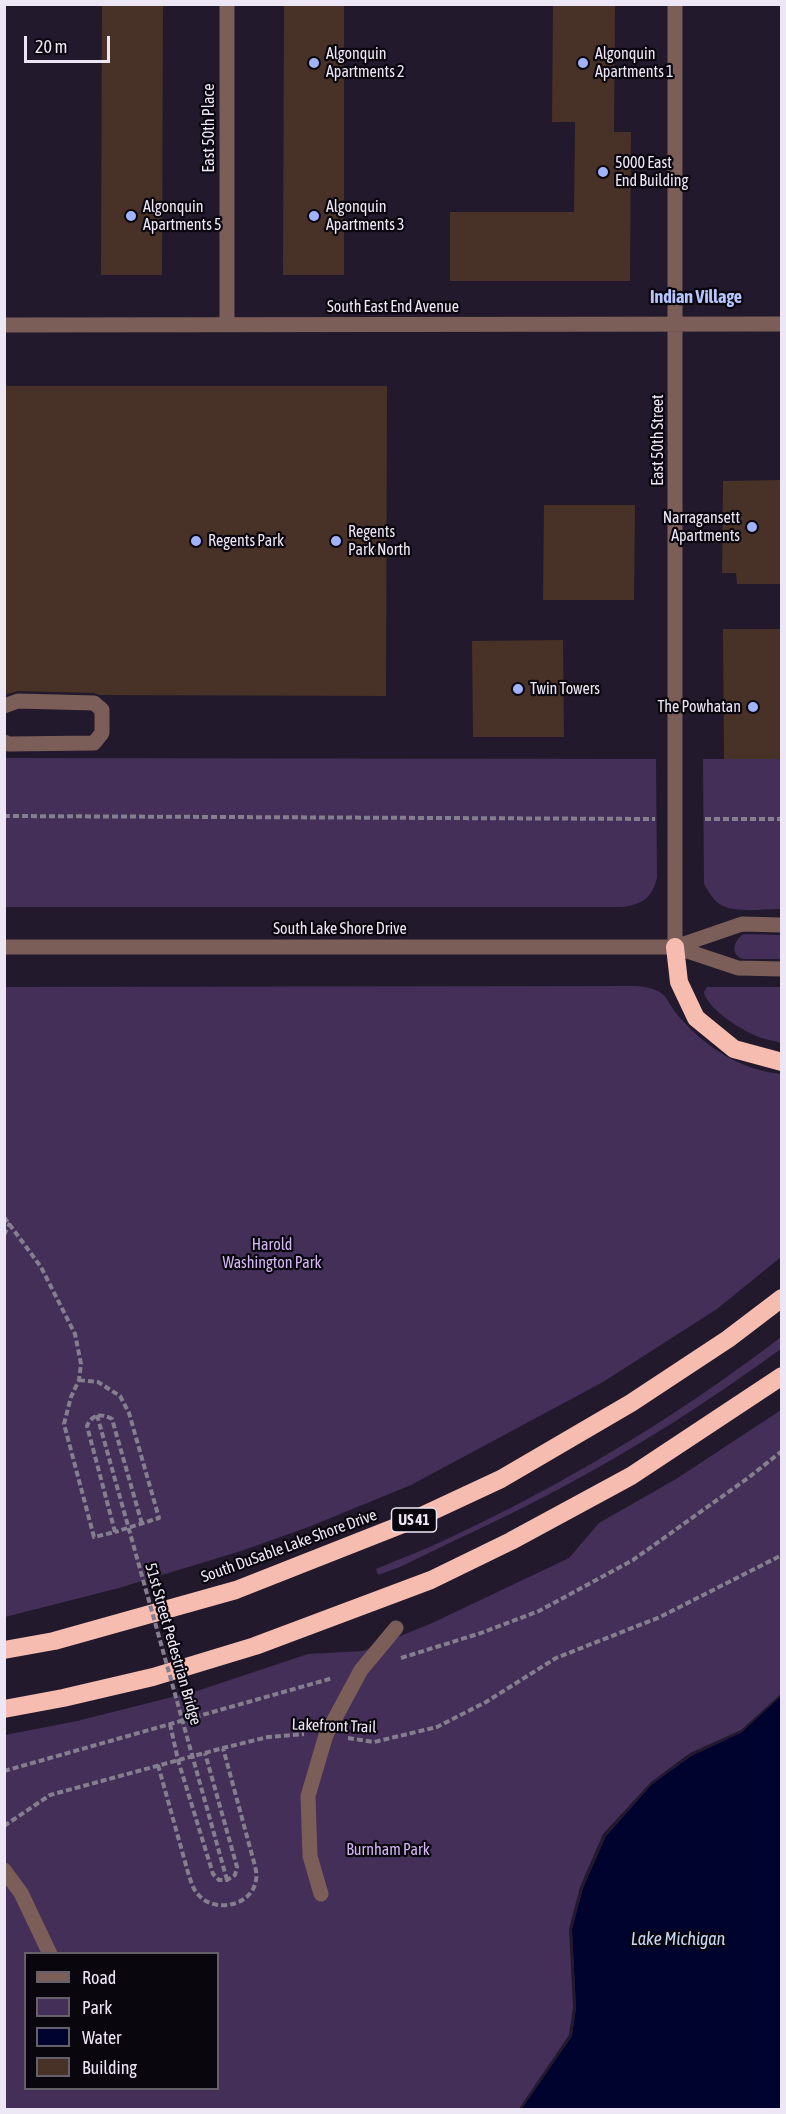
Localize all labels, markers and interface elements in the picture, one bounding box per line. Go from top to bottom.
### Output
scale bar [27,24,112,62]
text: 20 m [35,36,67,57]
place label: Algonquin Apartments 2 [326,44,405,82]
place label: Algonquin Apartments 1 [595,44,674,82]
marker: Algonquin Apartments 2 [307,56,321,70]
marker: Algonquin Apartments 1 [576,56,590,70]
street label: East 50th Place [199,83,219,173]
place label: 5000 East End Building [615,153,688,191]
marker: 5000 East End Building [596,165,610,179]
place label: Algonquin Apartments 5 [143,197,222,235]
place label: Algonquin Apartments 3 [326,197,405,235]
marker: Algonquin Apartments 5 [124,209,138,223]
marker: Algonquin Apartments 3 [307,209,321,223]
district label: Indian Village [650,286,742,308]
street label: South East End Avenue [327,297,459,317]
street label: East 50th Street [648,394,668,486]
place label: Narragansett Apartments [663,508,740,546]
marker: Narragansett Apartments [745,520,759,534]
place label: Regents Park North [348,522,411,560]
place label: Regents Park [208,531,284,551]
marker: Regents Park [189,534,203,548]
marker: Regents Park North [329,534,343,548]
place label: Twin Towers [530,679,600,699]
marker: Twin Towers [511,682,525,696]
place label: The Powhatan [657,697,741,717]
marker: The Powhatan [746,700,760,714]
street label: South Lake Shore Drive [273,919,407,939]
park label: Harold Washington Park [223,1235,321,1273]
street label: South DuSable Lake Shore Drive [199,1505,379,1587]
road number: US 41 [392,1508,436,1532]
street label: 51st Street Pedestrian Bridge [141,1561,205,1727]
street label: Lakefront Trail [291,1715,377,1737]
park label: Burnham Park [346,1840,430,1860]
water label: Lake Michigan [631,1928,725,1950]
legend [24,1952,219,2090]
text: Road [82,1967,116,1988]
text: Park [82,1997,112,2018]
text: Water [82,2027,121,2048]
text: Building [82,2057,137,2078]

